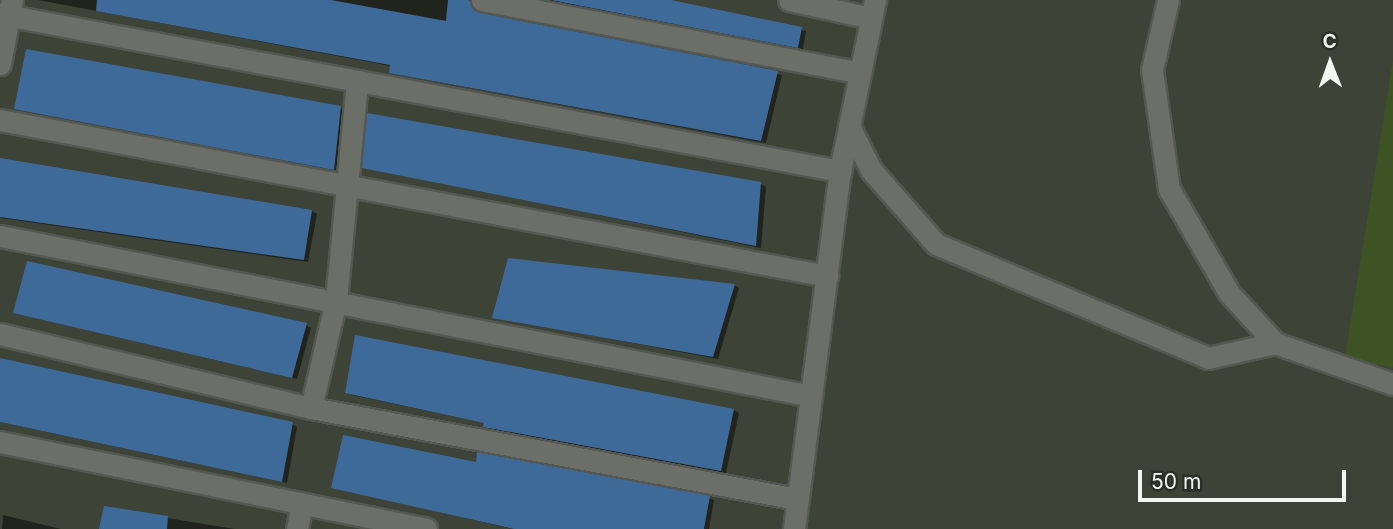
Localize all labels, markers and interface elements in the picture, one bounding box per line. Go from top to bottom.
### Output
north arrow [1295,28,1365,98]
text: С [1322,30,1337,53]
scale bar [1141,456,1349,500]
text: 50 m [1151,469,1201,494]

